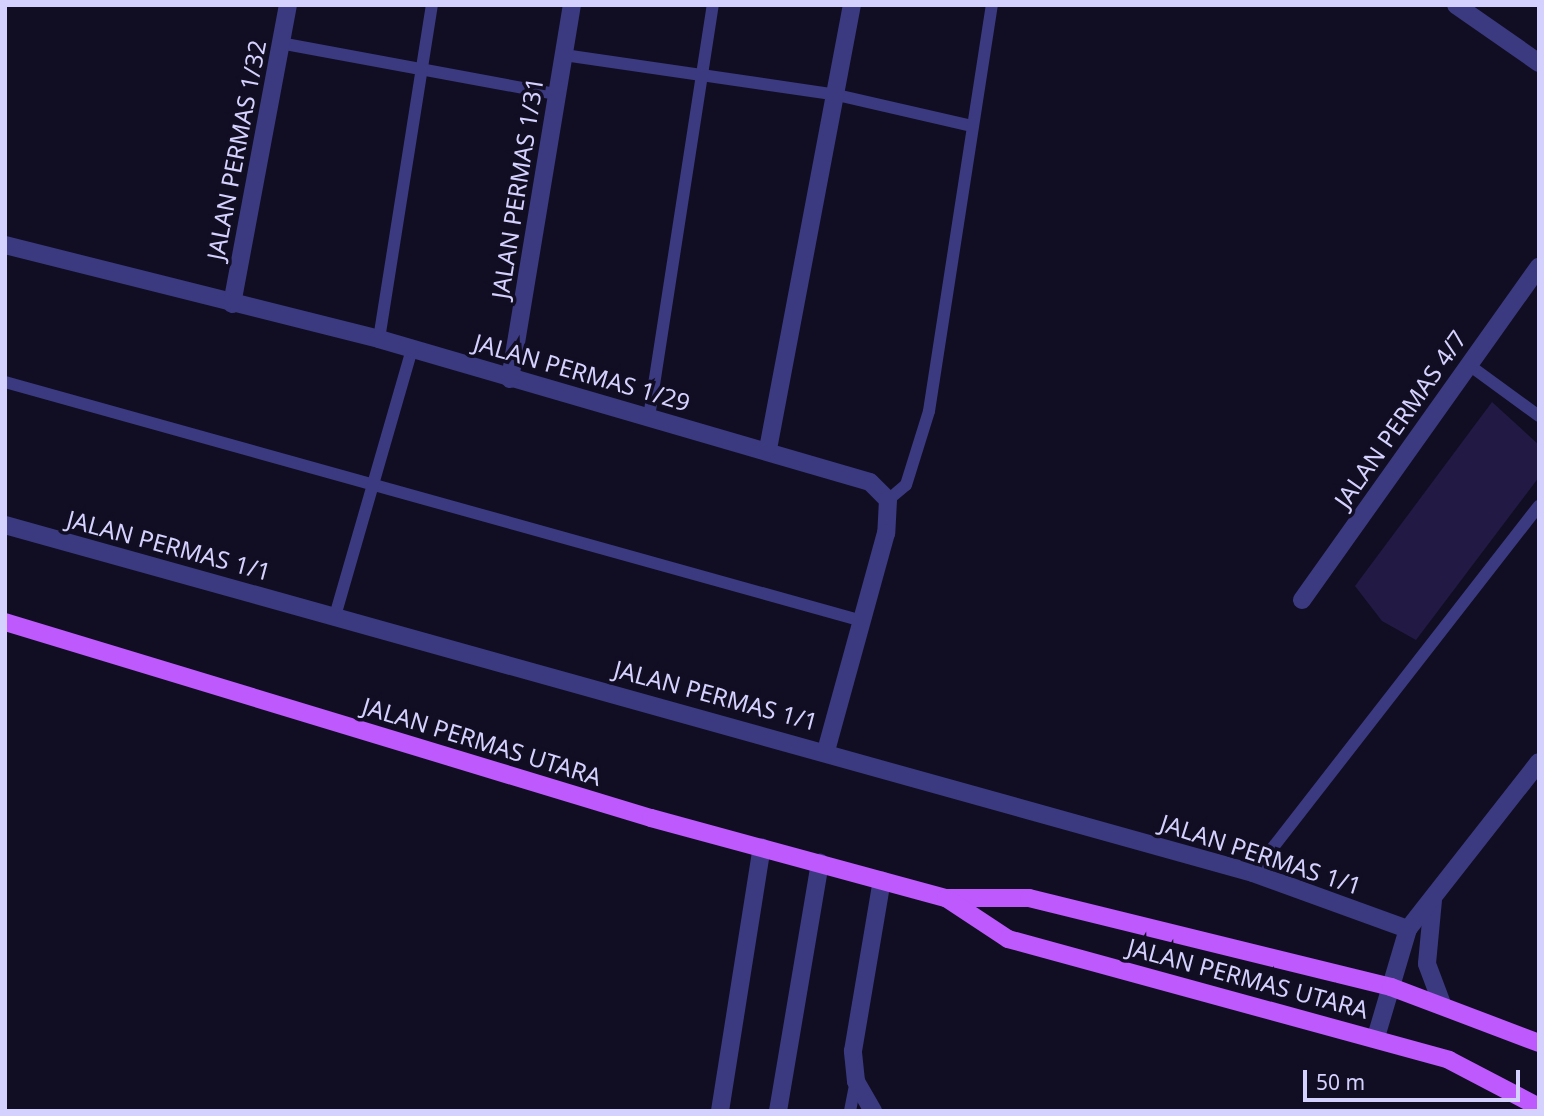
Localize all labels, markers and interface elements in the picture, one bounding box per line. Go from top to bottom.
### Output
street label: JALAN PERMAS 1/32 [201,37,271,263]
street label: JALAN PERMAS 1/31 [485,75,549,301]
street label: JALAN PERMAS 4/7 [1328,325,1472,513]
street label: JALAN PERMAS 1/29 [471,327,693,417]
street label: JALAN PERMAS 1/1 [64,504,274,586]
street label: JALAN PERMAS 1/1 [611,654,821,736]
street label: JALAN PERMAS UTARA [359,691,605,791]
street label: JALAN PERMAS 1/1 [1157,808,1365,900]
street label: JALAN PERMAS UTARA [1124,932,1372,1024]
scale bar [1306,1056,1523,1100]
text: 50 m [1316,1068,1365,1096]

